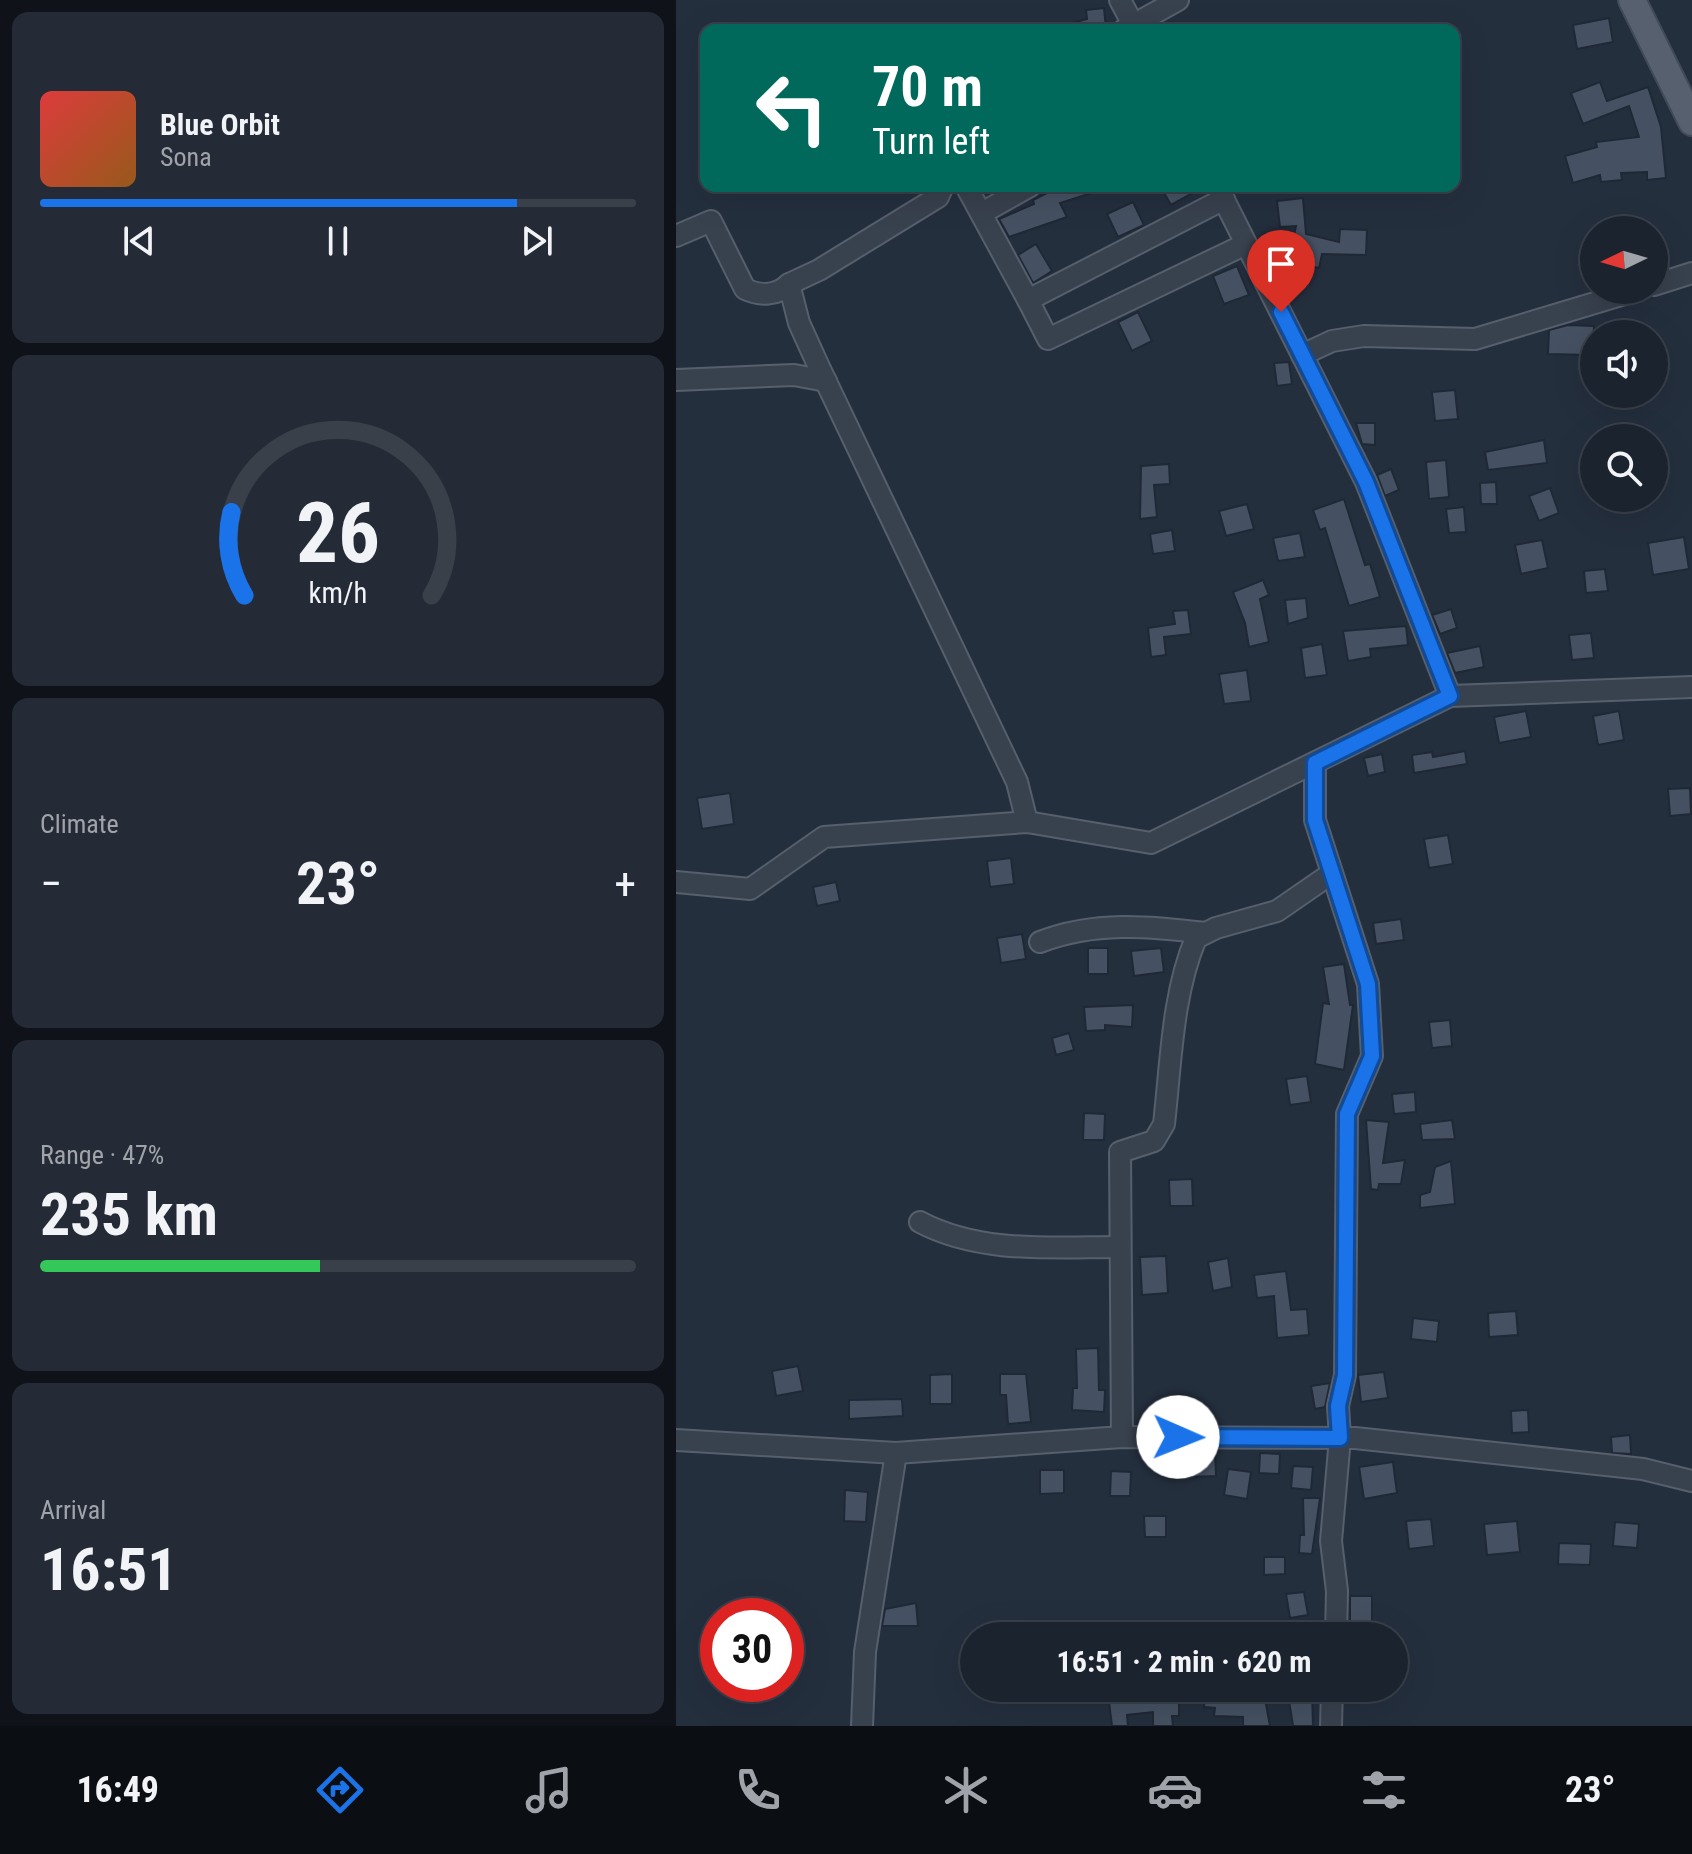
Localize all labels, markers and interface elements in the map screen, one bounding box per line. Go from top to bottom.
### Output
text: 70 m [872,54,983,120]
icon: left [740,56,844,160]
text: Blue Orbit [160,107,280,142]
text: Turn left [872,121,990,163]
text: Sona [160,142,212,172]
north arrow [1580,216,1668,304]
map controls [1580,216,1668,512]
icon: previous [117,219,161,263]
icon: pause [316,219,360,263]
icon: next [515,219,559,263]
pin [1247,230,1315,312]
icon: arrive [1259,242,1303,286]
button: sound [1580,320,1668,408]
button: search [1580,424,1668,512]
text: 26 [296,485,380,582]
text: km/h [309,576,367,610]
text: Climate [40,809,119,839]
text: 23° [296,848,380,919]
text: − [40,858,62,910]
text: + [614,858,636,910]
text: Range · 47% [40,1140,164,1170]
text: 235 km [40,1179,218,1250]
position arrow [1136,1395,1220,1479]
text: Arrival [40,1495,106,1525]
text: 16:51 [40,1534,178,1605]
speed limit sign: 30 [700,1598,804,1702]
text: 16:51 · 2 min · 620 m [1057,1644,1311,1679]
icon: directions [312,1762,368,1818]
icon: music [521,1762,577,1818]
icon: phone [730,1762,786,1818]
icon: climate [938,1762,994,1818]
icon: car [1147,1762,1203,1818]
icon: filters [1356,1762,1412,1818]
text: 16:49 [76,1769,159,1811]
text: 23° [1565,1769,1615,1811]

